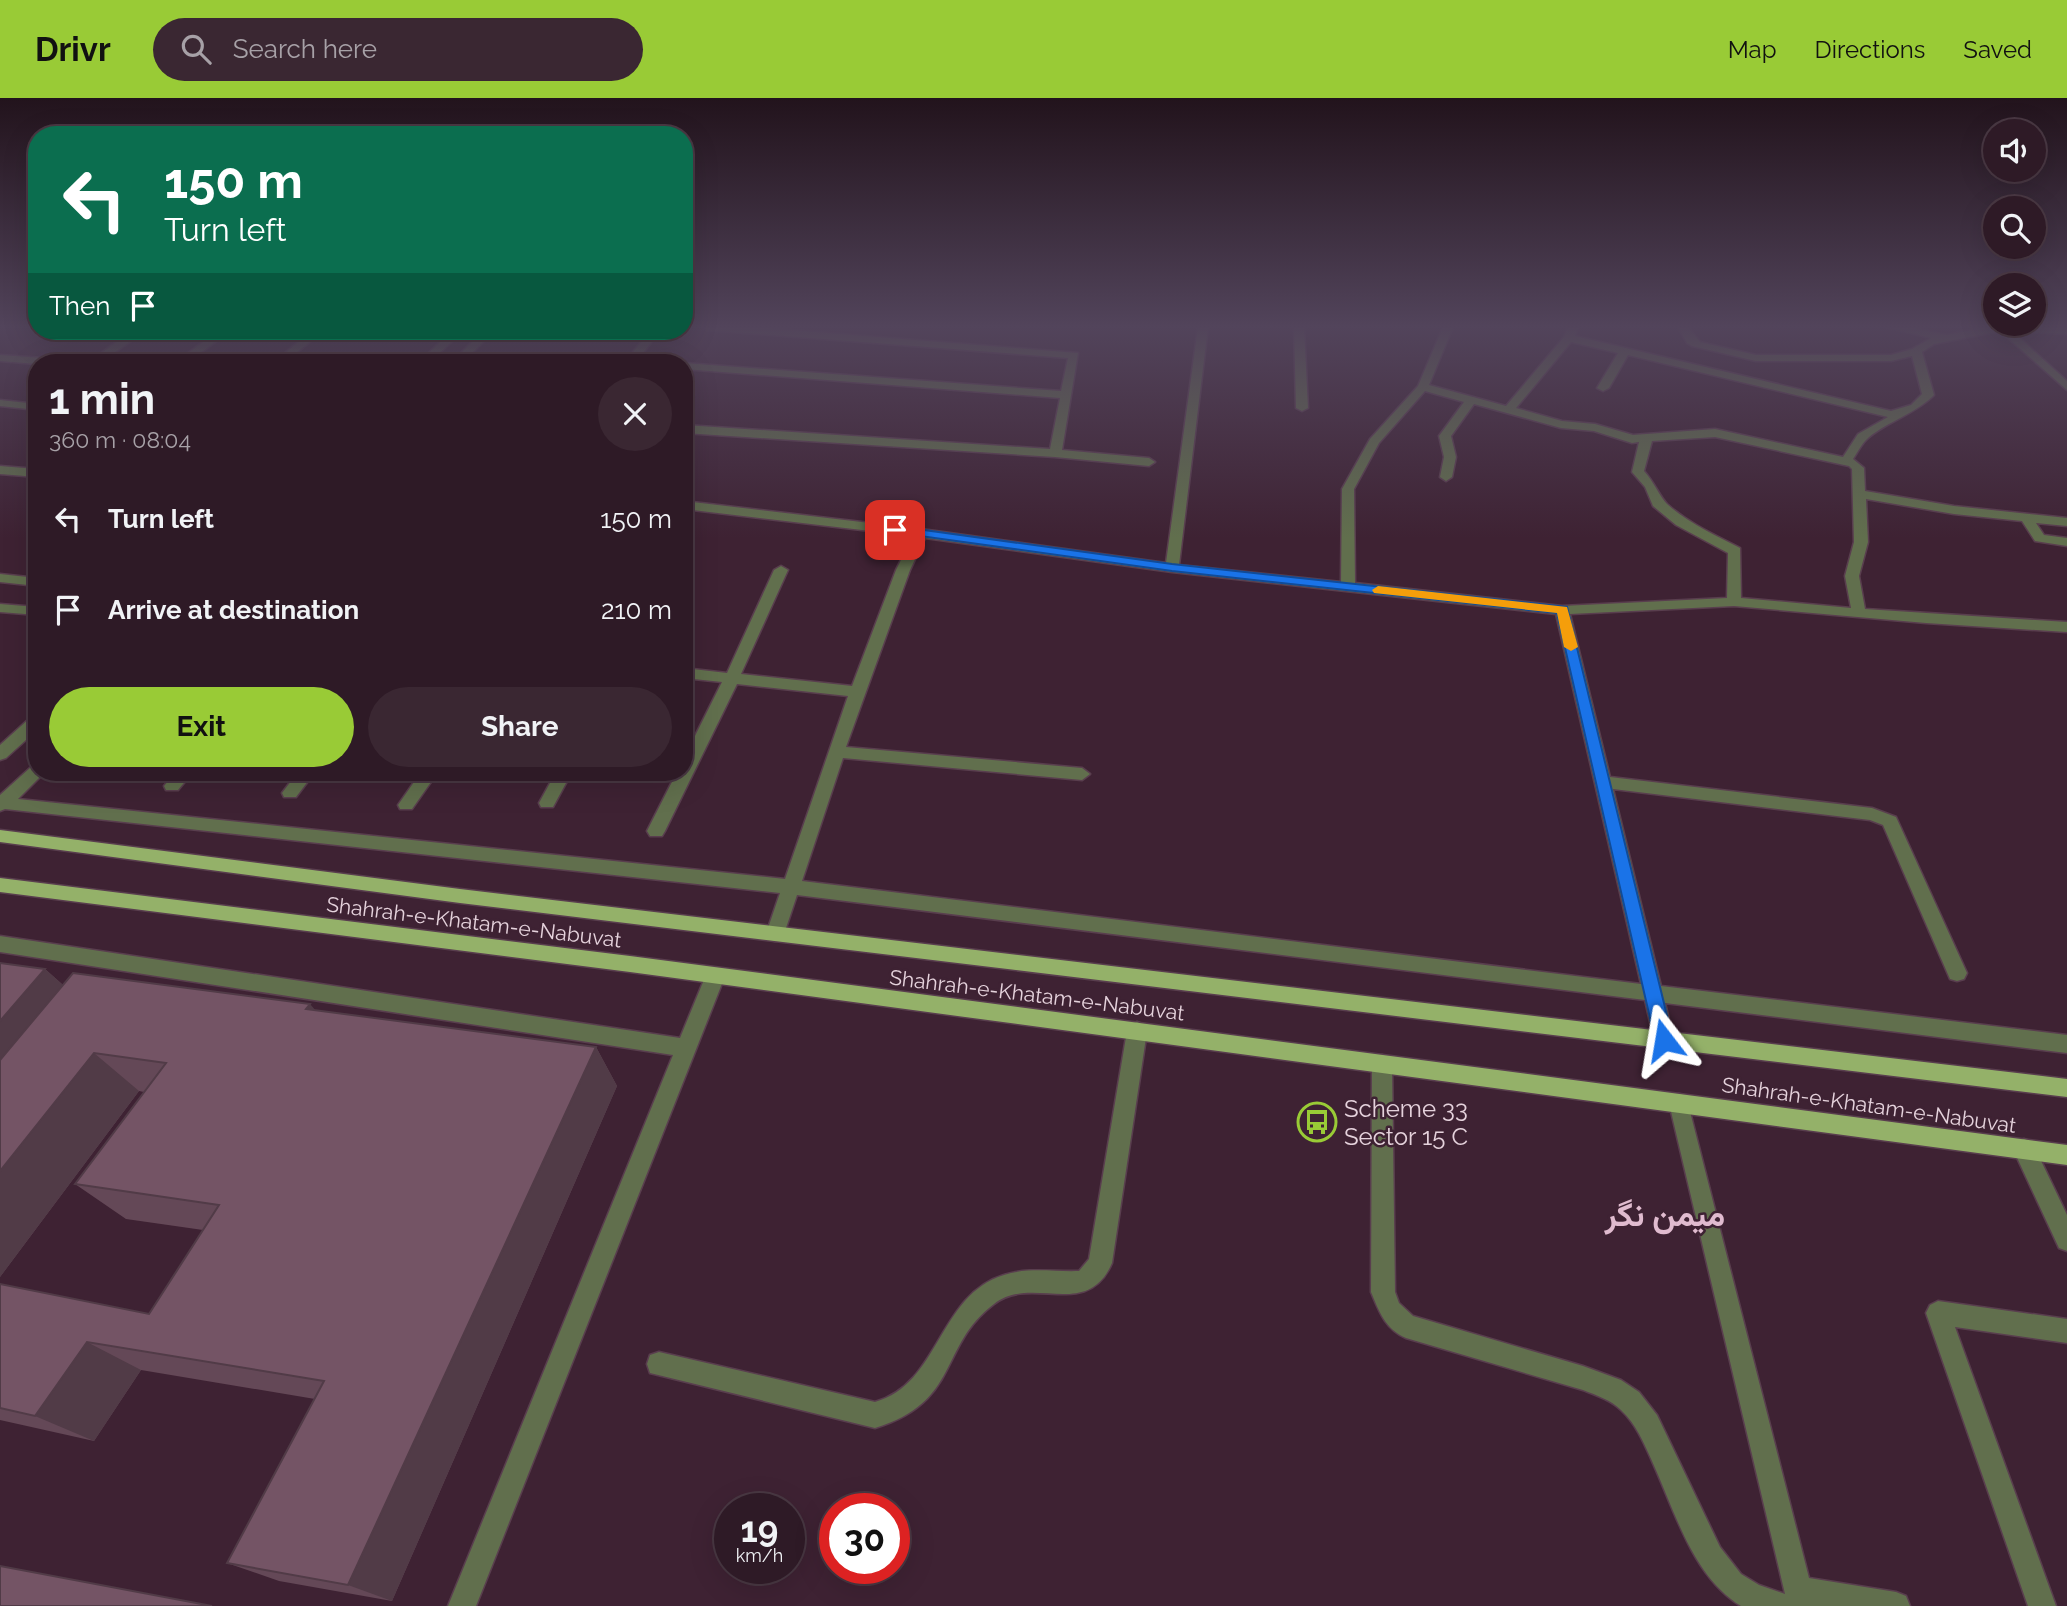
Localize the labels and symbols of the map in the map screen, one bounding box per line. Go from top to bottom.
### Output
pin [865,500,925,560]
street label: Shahrah-e-Khatam-e-Nabuvat [325,891,623,953]
street label: Shahrah-e-Khatam-e-Nabuvat [888,964,1186,1026]
position arrow [1627,1003,1701,1077]
street label: Shahrah-e-Khatam-e-Nabuvat [1720,1072,2018,1138]
place label: Scheme 33 Sector 15 C [1344,1094,1468,1151]
bus stop icon: Scheme 33 Sector 15 C [1296,1101,1338,1143]
district label: میمن نگر [1604,1195,1725,1235]
speed limit sign: 30 [819,1493,910,1584]

